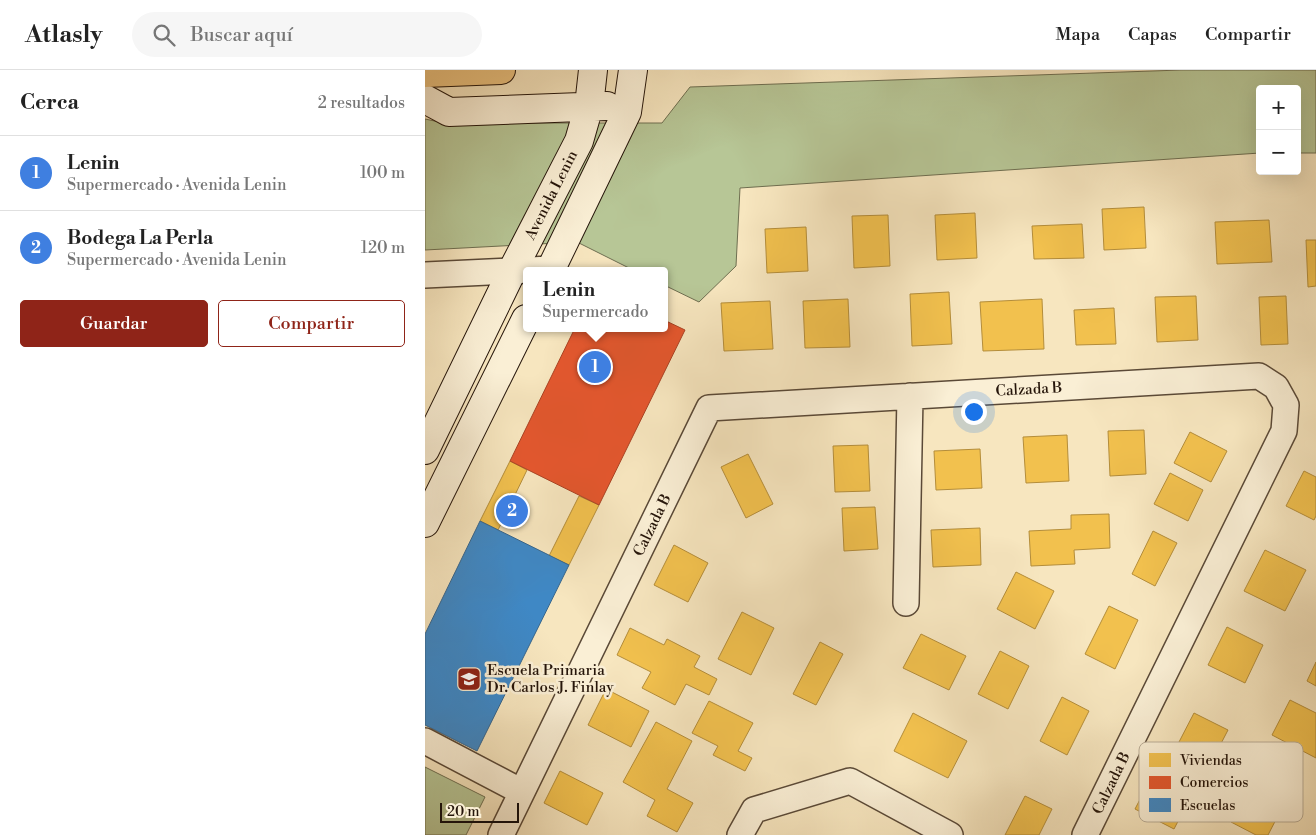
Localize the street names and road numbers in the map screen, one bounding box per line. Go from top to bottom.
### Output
street label: Avenida Lenin [520,147,582,244]
street label: Calzada B [995,378,1063,401]
street label: Calzada B [629,491,676,559]
street label: Calzada B [1088,749,1135,817]

